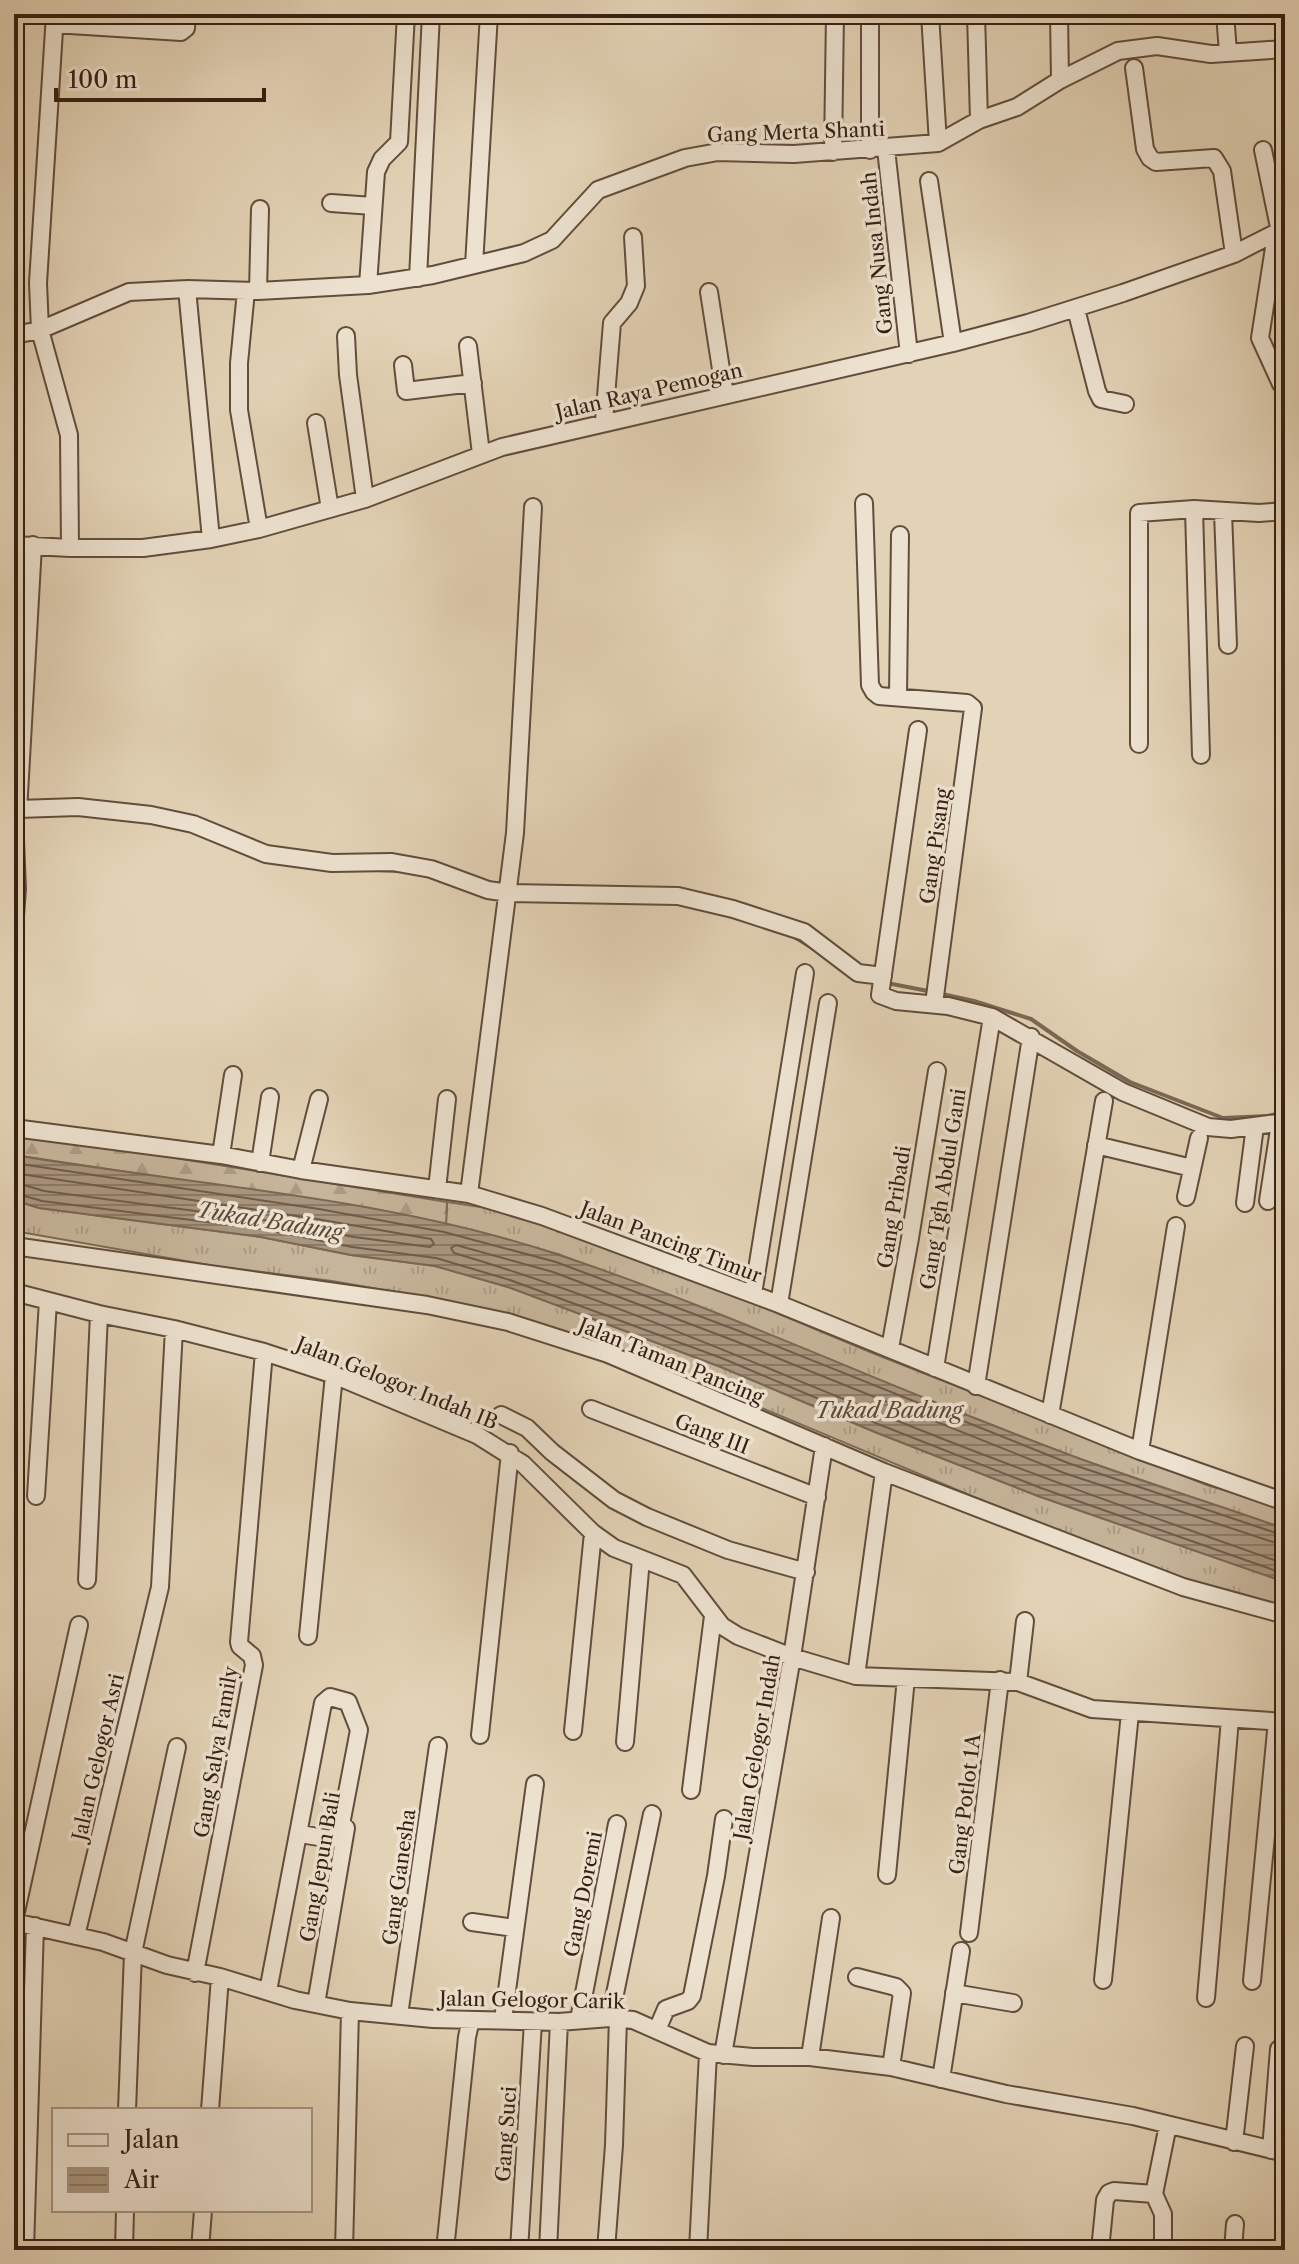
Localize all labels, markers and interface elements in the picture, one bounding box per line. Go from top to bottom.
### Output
scale bar [56,52,264,102]
text: 100 m [68,65,137,94]
street label: Gang Merta Shanti [707,117,885,147]
street label: Gang Nusa Indah [856,170,897,335]
street label: Jalan Raya Pemogan [550,358,745,425]
street label: Gang Pisang [915,786,955,905]
street label: Gang Tgh Abdul Gani [915,1087,971,1291]
street label: Gang Pribadi [872,1144,916,1270]
street label: Jalan Pancing Timur [574,1195,766,1288]
water label: Tukad Badung [195,1196,347,1246]
street label: Jalan Taman Pancing [572,1312,767,1409]
street label: Jalan Gelogor Indah IB [290,1330,501,1434]
water label: Tukad Badung [815,1397,965,1424]
street label: Gang III [671,1409,753,1459]
street label: Jalan Gelogor Indah [728,1652,785,1845]
street label: Gang Salya Family [189,1663,243,1840]
street label: Jalan Gelogor Asri [66,1671,129,1846]
street label: Gang Potlot 1A [944,1731,986,1876]
street label: Gang Jepun Bali [295,1790,345,1944]
street label: Gang Ganesha [378,1807,420,1947]
street label: Gang Doremi [559,1829,607,1959]
street label: Jalan Gelogor Carik [436,1986,626,2014]
street label: Gang Suci [491,2085,521,2183]
legend [52,2108,312,2212]
text: Jalan [120,2125,180,2154]
text: Air [123,2165,159,2194]

